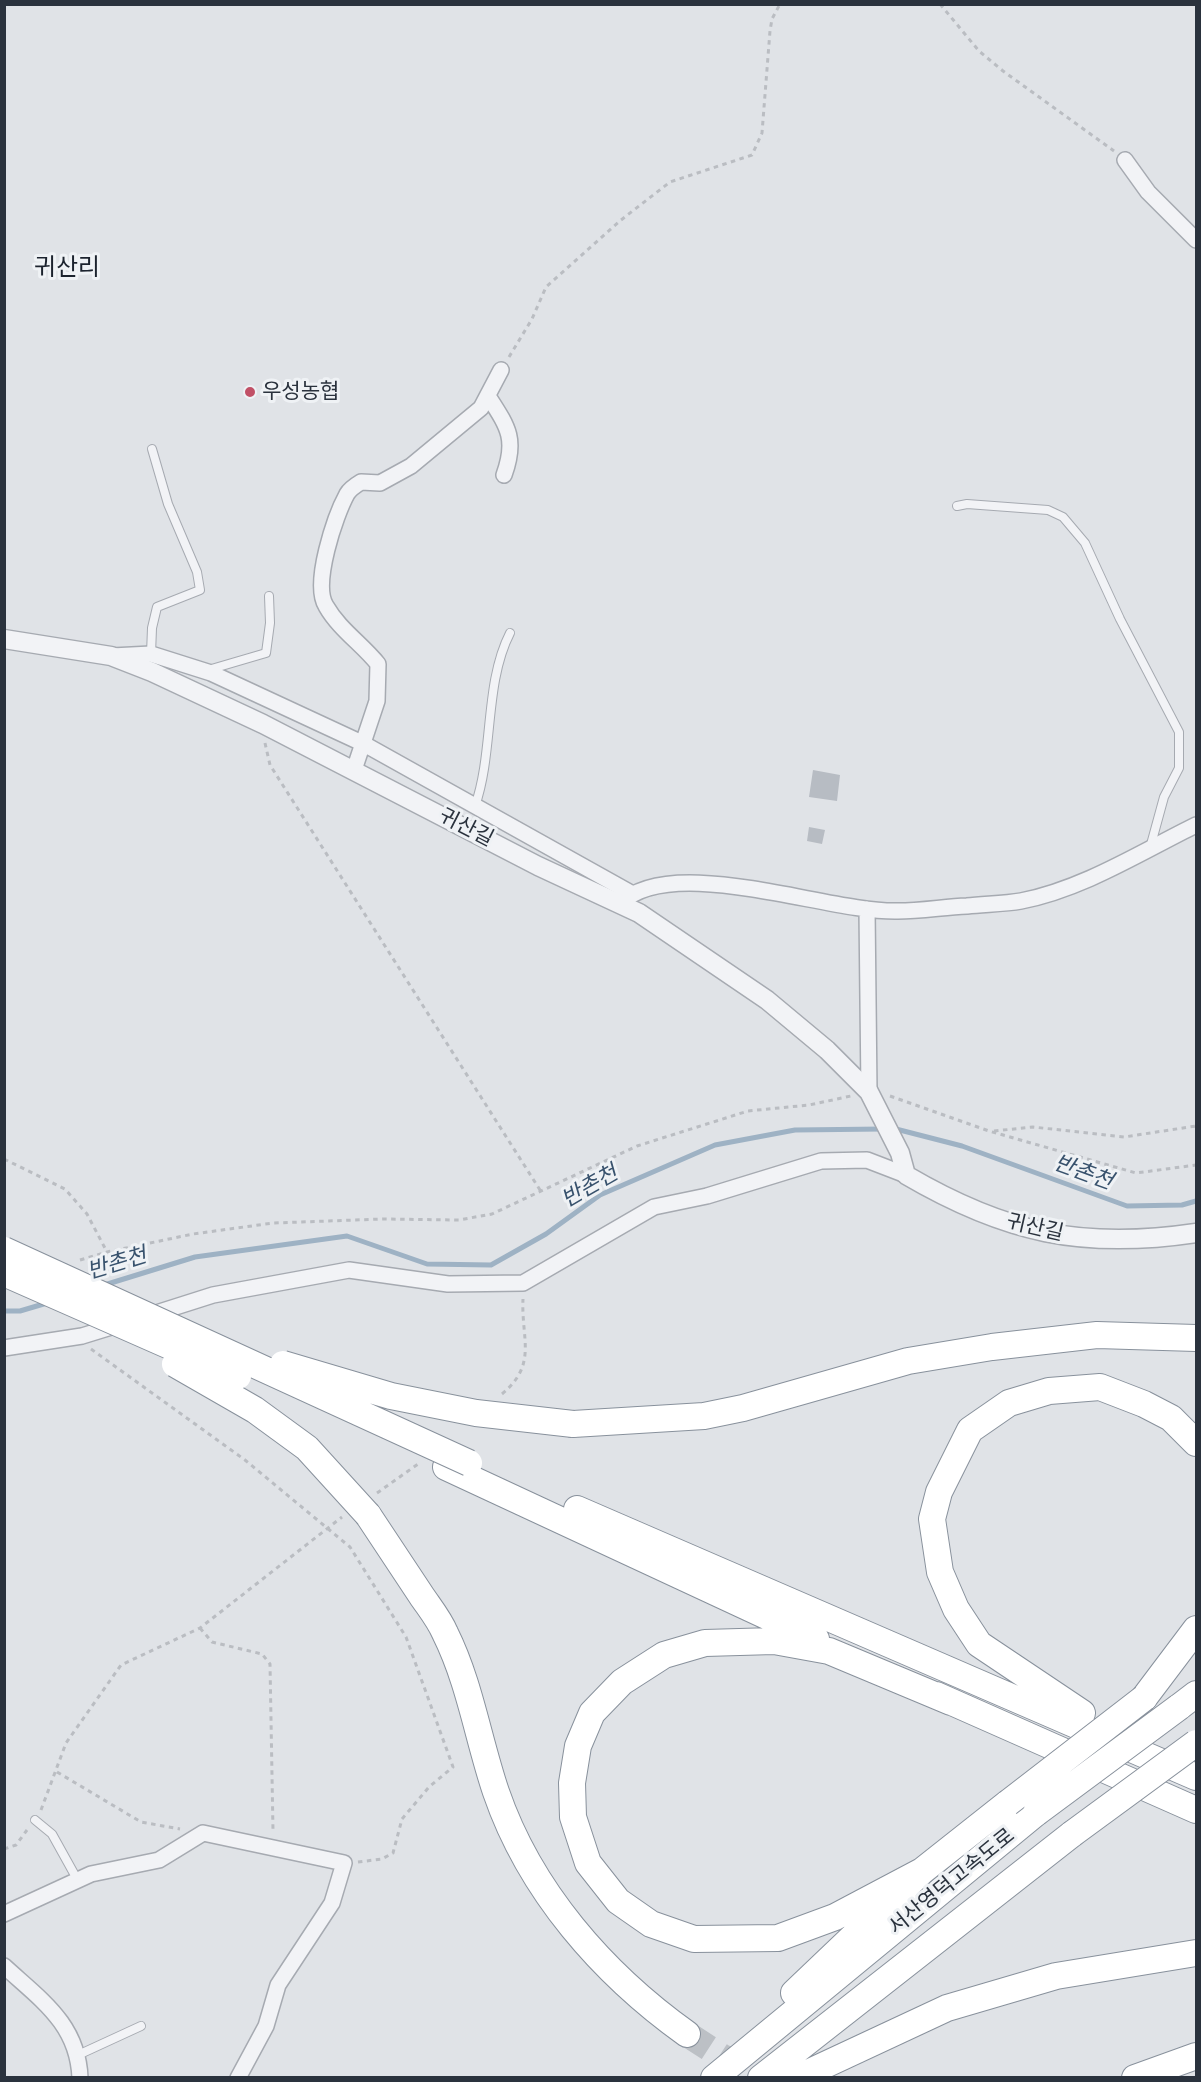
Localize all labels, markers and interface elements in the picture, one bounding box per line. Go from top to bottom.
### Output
district label: 귀산리 [34,254,100,282]
place label: 우성농협 [262,379,339,405]
marker: 우성농협 [243,385,257,399]
street label: 귀산길 [434,804,498,852]
water label: 반촌천 [1050,1150,1116,1196]
water label: 반촌천 [557,1160,623,1214]
street label: 귀산길 [1004,1209,1066,1247]
water label: 반촌천 [84,1243,150,1285]
street label: 서산영덕고속도로 [884,1824,1020,1940]

